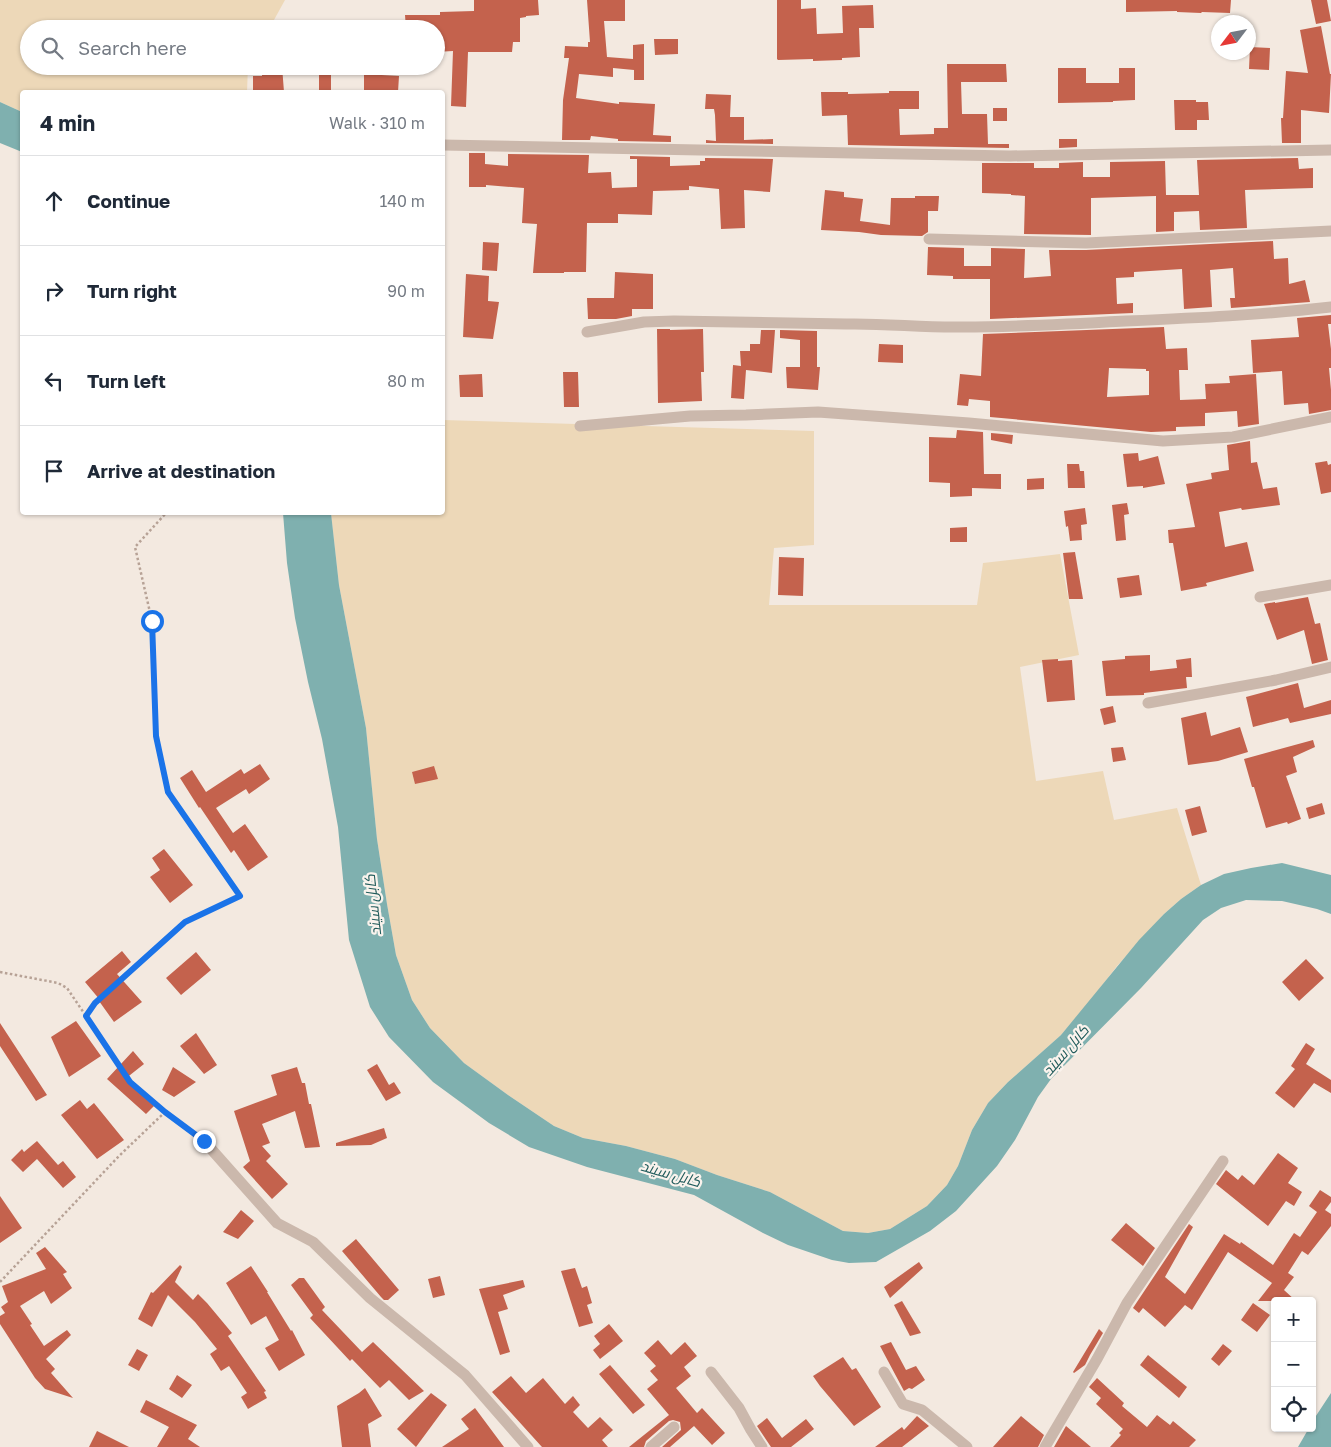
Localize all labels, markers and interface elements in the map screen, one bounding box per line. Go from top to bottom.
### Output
north arrow [1211,15,1256,60]
search box [20,20,445,75]
icon: search [38,34,66,62]
text: Search here [78,36,187,59]
text: 4 min [40,110,95,136]
text: Walk · 310 m [329,113,425,133]
icon: ahead [40,187,68,215]
text: Continue [87,189,170,212]
text: 140 m [379,191,425,211]
icon: right [40,277,68,305]
text: Turn right [87,279,177,302]
text: 90 m [387,281,425,301]
icon: left [40,367,68,395]
text: Turn left [87,369,166,392]
text: 80 m [387,371,425,391]
icon: arrive [40,457,68,485]
text: Arrive at destination [87,459,275,482]
route start [141,610,164,633]
water label: کابل سيند [360,873,385,936]
water label: کابل سيند [1038,1020,1093,1080]
route end [193,1130,216,1153]
water label: کابل سيند [639,1156,704,1191]
map controls [1271,1297,1316,1432]
button: + [1271,1297,1316,1342]
button: − [1271,1342,1316,1387]
button: locate [1271,1387,1316,1432]

